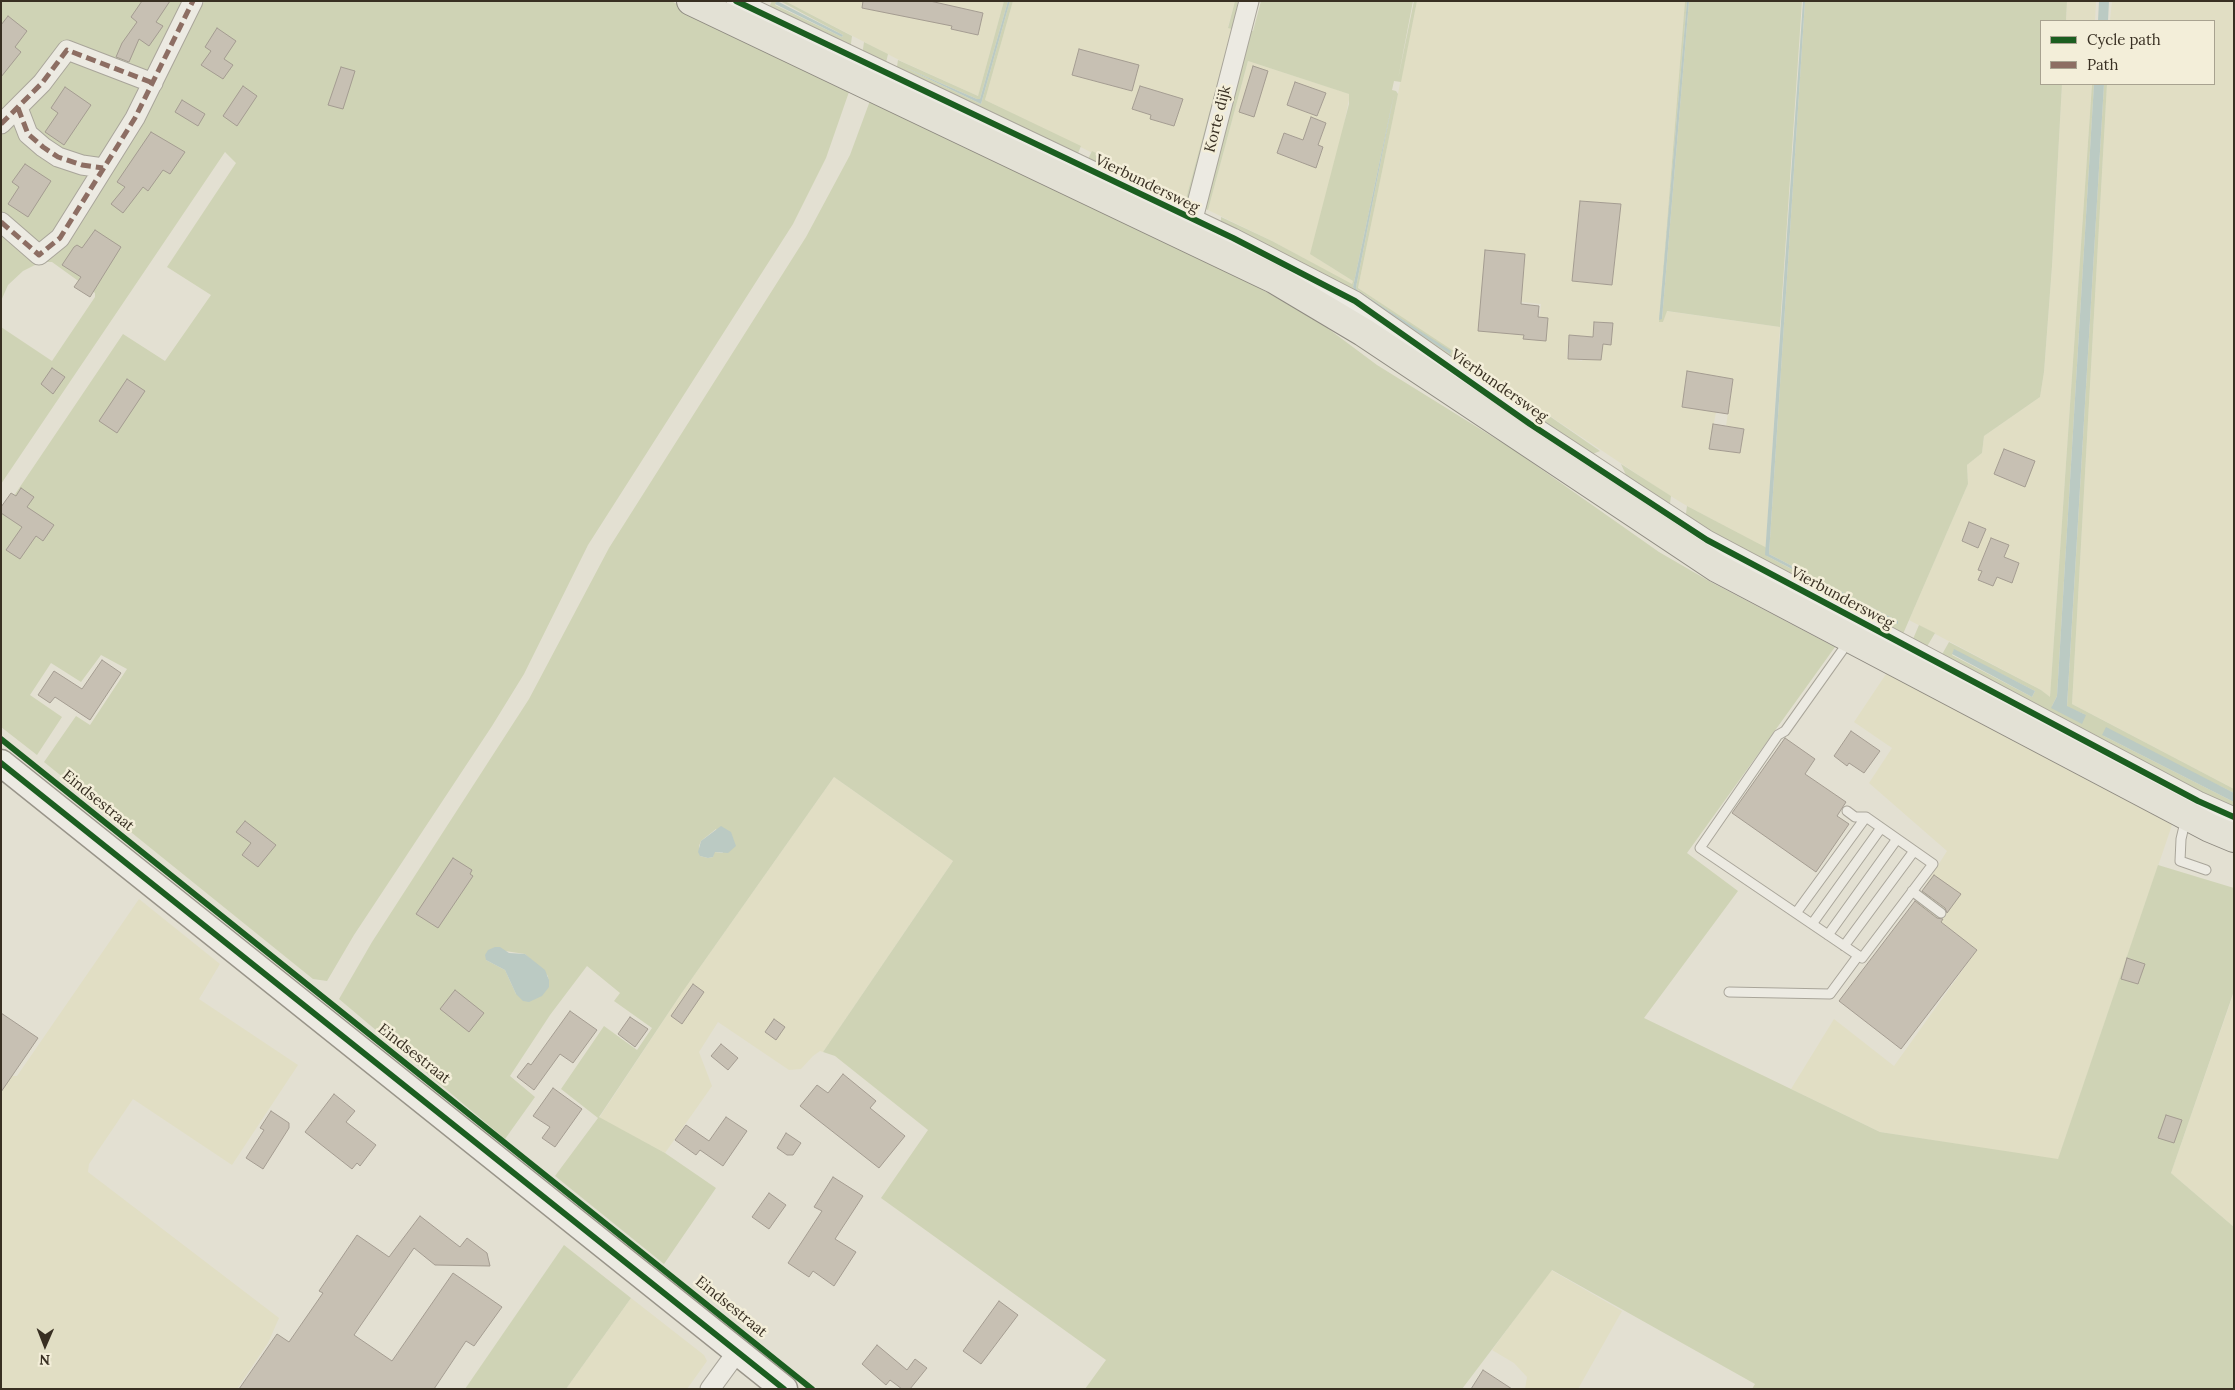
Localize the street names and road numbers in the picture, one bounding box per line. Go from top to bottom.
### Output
street label: Korte dijk [1201,84,1235,154]
street label: Vierbundersweg [1092,151,1202,217]
street label: Vierbundersweg [1447,346,1551,426]
street label: Vierbundersweg [1787,563,1897,633]
street label: Eindsestraat [59,767,137,835]
street label: Eindsestraat [374,1020,454,1088]
street label: Eindsestraat [692,1273,770,1341]

